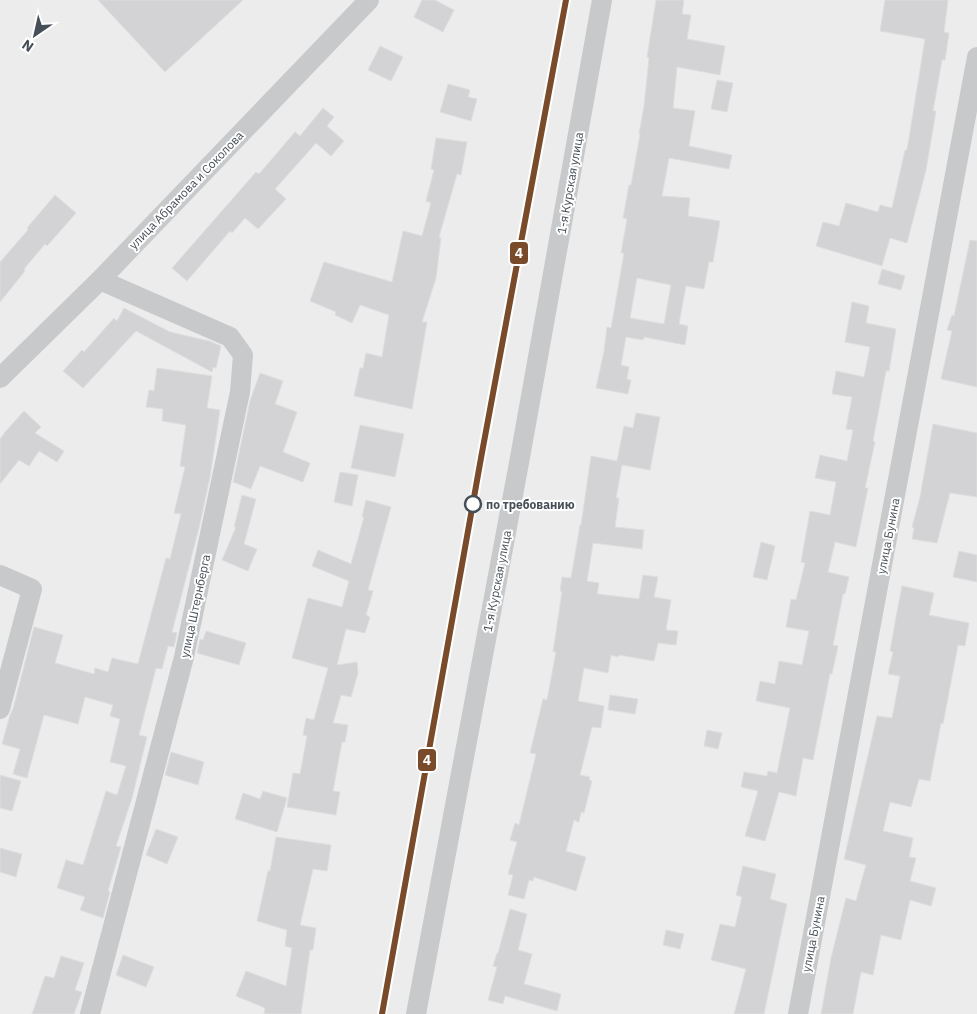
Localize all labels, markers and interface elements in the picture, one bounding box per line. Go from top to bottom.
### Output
north arrow [10,10,60,60]
text: N [18,35,37,56]
street label: улица Абрамова и Соколова [126,127,247,252]
street label: 1-я Курская улица [554,130,586,235]
line badge: 4 [509,241,529,265]
text: 4 [515,244,523,262]
marker: по требованию [464,495,482,513]
street label: улица Бунина [873,496,903,575]
place label: по требованию [486,497,575,512]
street label: 1-я Курская улица [480,528,514,633]
street label: улица Штернберга [177,552,213,659]
line badge: 4 [417,748,437,772]
text: 4 [423,751,431,769]
street label: улица Бунина [798,894,828,973]

